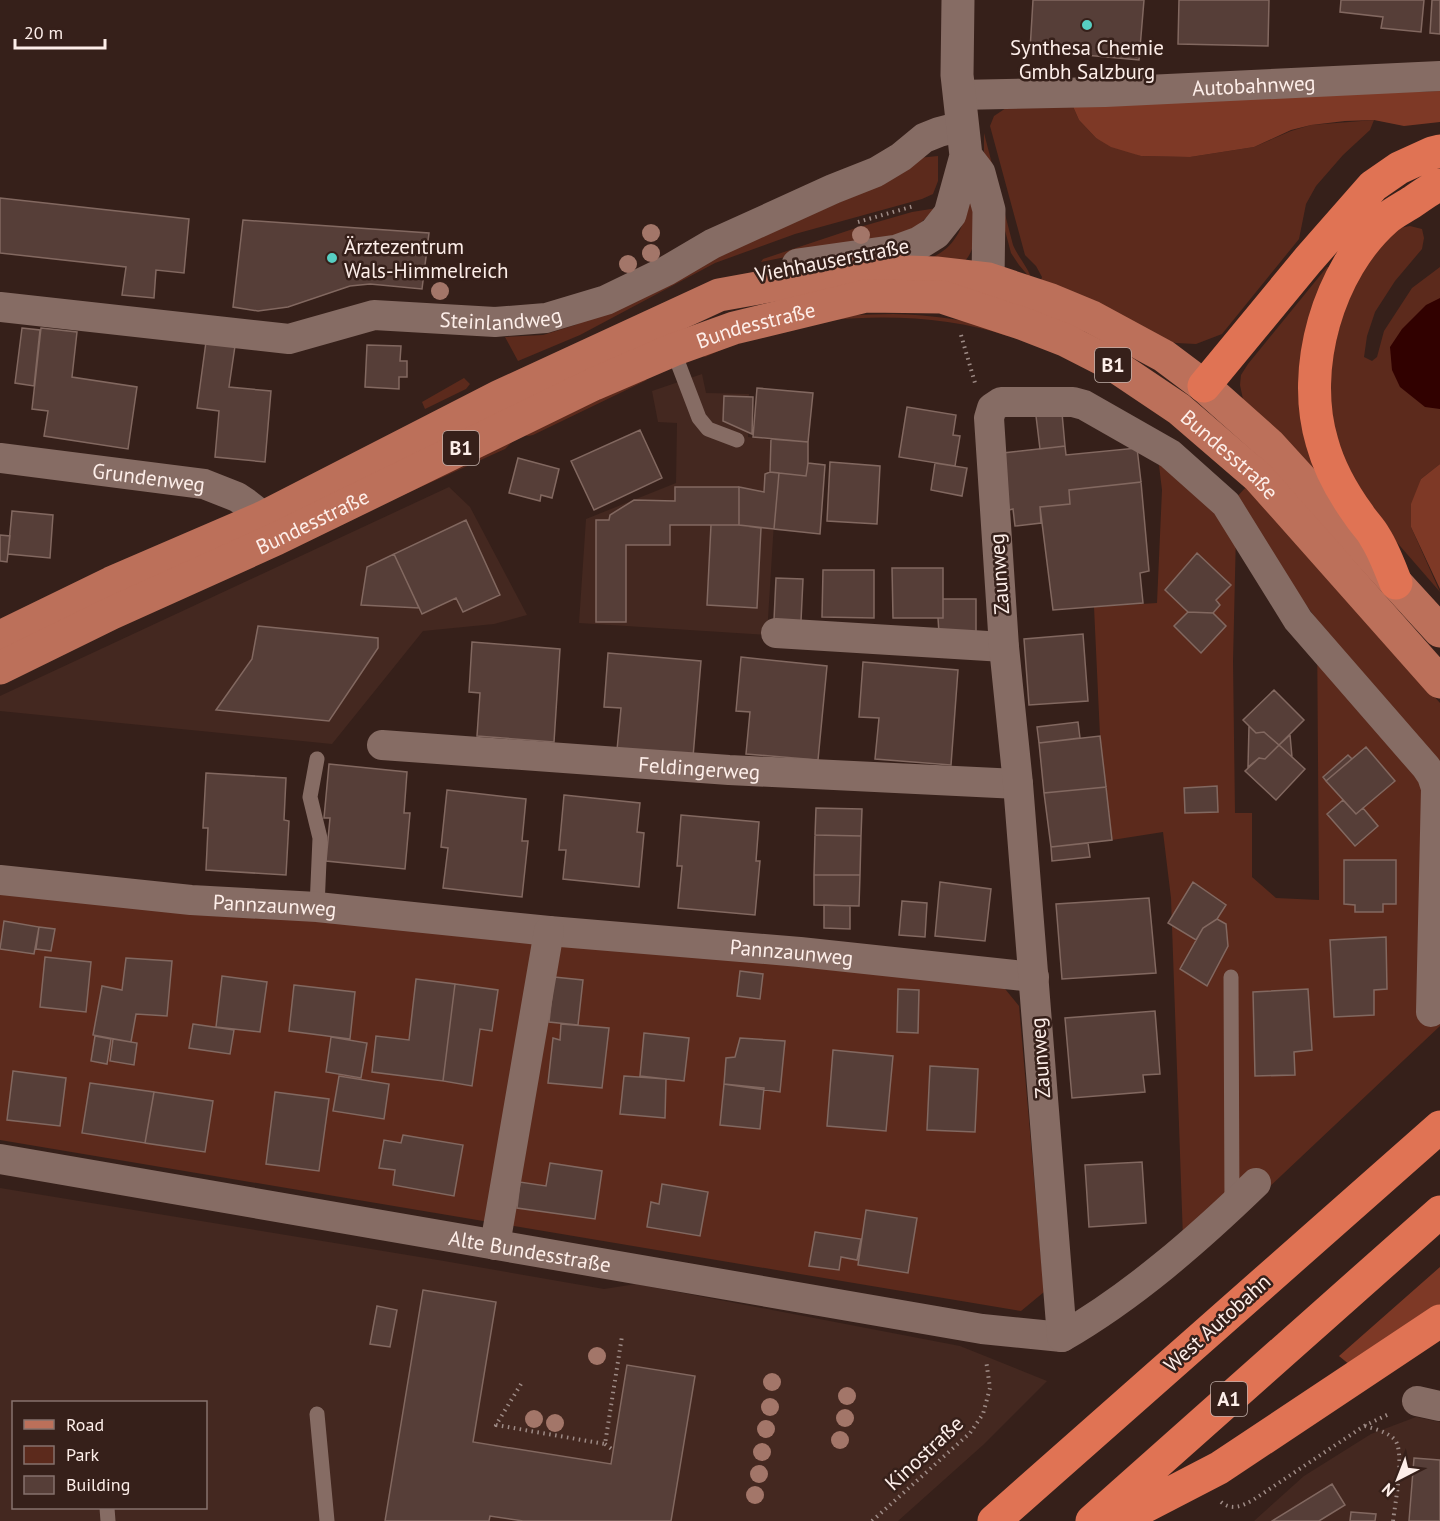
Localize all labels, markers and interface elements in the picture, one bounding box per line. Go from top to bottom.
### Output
scale bar [15,12,105,50]
marker: Synthesa Chemie Gmbh Salzburg [1080,18,1094,32]
text: 20 m [24,21,63,44]
place label: Synthesa Chemie Gmbh Salzburg [1010,34,1164,85]
street label: Autobahnweg [1191,68,1316,101]
street label: Viehhauserstraße [752,232,911,288]
place label: Ärztezentrum Wals-Himmelreich [344,233,509,284]
marker: Ärztezentrum Wals-Himmelreich [325,251,339,265]
street label: Bundesstraße [692,295,818,354]
street label: Steinlandweg [439,301,565,336]
road number: B1 [1095,348,1131,382]
street label: Bundesstraße [1175,403,1285,505]
road number: B1 [443,431,479,465]
street label: Grundenweg [91,456,207,498]
street label: Bundesstraße [251,482,373,560]
street label: Zaunweg [983,533,1015,615]
street label: Feldingerweg [637,750,761,785]
street label: Pannzaunweg [212,888,338,922]
street label: Pannzaunweg [729,933,855,971]
street label: Zaunweg [1024,1017,1056,1099]
street label: Alte Bundesstraße [447,1223,613,1278]
street label: West Autobahn [1158,1268,1276,1378]
road number: A1 [1211,1382,1247,1416]
legend [12,1401,207,1509]
street label: Kinostraße [879,1410,969,1496]
text: Road [66,1413,104,1436]
text: Park [66,1443,99,1466]
north arrow [1368,1449,1428,1509]
text: Building [66,1473,130,1496]
text: N [1377,1479,1399,1501]

